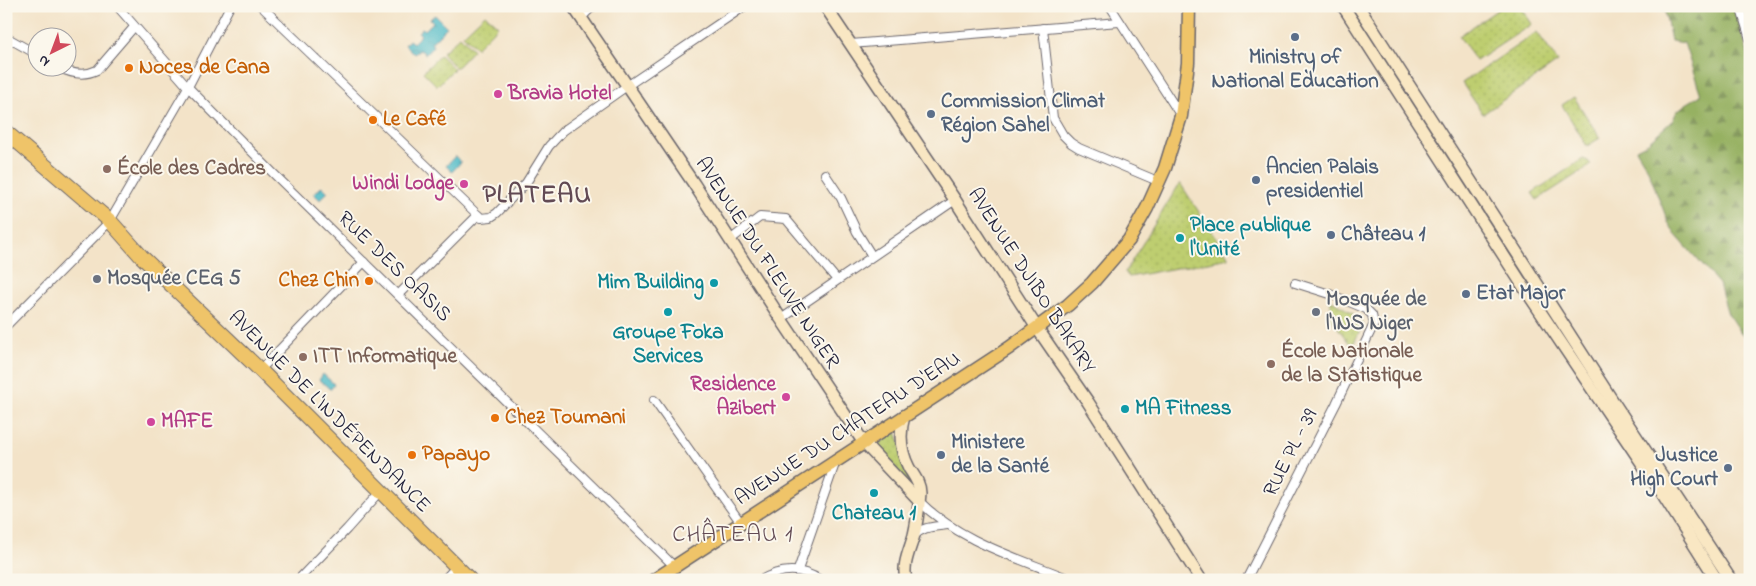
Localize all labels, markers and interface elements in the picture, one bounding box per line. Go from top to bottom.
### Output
north arrow [28,28,78,78]
marker: Ministry of National Education [1289,31,1301,43]
place label: Ministry of National Education [1212,43,1379,97]
text: N [34,50,55,72]
place label: Noces de Cana [139,53,270,83]
marker: Noces de Cana [123,62,135,74]
place label: Bravia Hotel [507,79,612,109]
place label: Commission Climat Région Sahel [941,87,1106,143]
marker: Bravia Hotel [492,88,504,100]
place label: Le Café [383,105,447,135]
marker: Commission Climat Région Sahel [925,108,937,120]
marker: Le Café [367,114,379,126]
street label: AVENUE DU FLEUVE NIGER [687,151,847,375]
place label: Ancien Palais presidentiel [1266,153,1379,207]
place label: École des Cadres [117,154,266,184]
marker: École des Cadres [101,163,113,175]
place label: Windi Lodge [352,169,455,201]
marker: Ancien Palais presidentiel [1250,174,1262,186]
district label: PLATEAU [482,177,592,215]
marker: Windi Lodge [458,178,470,190]
street label: AVENUE DJIBO BAKARY [960,182,1103,380]
street label: RUE DES OASIS [330,205,458,329]
place label: Place publique l'Unité [1190,211,1312,265]
place label: Château 1 [1341,220,1426,250]
marker: Château 1 [1325,229,1337,241]
marker: Place publique l'Unité [1174,232,1186,244]
place label: Mosquée CEG 5 [107,264,241,294]
place label: Chez Chin [278,266,359,296]
place label: Mim Building [597,268,704,300]
marker: Mosquée CEG 5 [91,273,103,285]
marker: Chez Chin [363,275,375,287]
marker: Mim Building [708,277,720,289]
place label: Etat Major [1476,279,1566,309]
place label: Mosquée de l'INS Niger [1326,285,1427,341]
marker: Etat Major [1460,288,1472,300]
street label: AVENUE DE L'INDÉPENDANCE [221,304,437,520]
marker: Groupe Foka Services [662,306,674,318]
marker: Mosquée de l'INS Niger [1310,306,1322,318]
place label: Groupe Foka Services [612,318,724,372]
place label: École Nationale de la Statistique [1281,337,1423,391]
place label: ITT Informatique [313,342,458,372]
street label: AVENUE DU CHATEAU D'EAU [729,344,967,514]
marker: ITT Informatique [297,351,309,363]
marker: École Nationale de la Statistique [1265,358,1277,370]
place label: Residence Azibert [690,370,777,424]
marker: Residence Azibert [780,391,792,403]
place label: MA Fitness [1135,394,1232,424]
place label: Chez Toumani [505,403,626,433]
marker: MA Fitness [1119,403,1131,415]
street label: RUE PL - 39 [1256,403,1326,502]
place label: MAFE [161,407,213,437]
marker: Chez Toumani [489,412,501,424]
marker: MAFE [145,416,157,428]
place label: Ministere de la Santé [951,428,1050,482]
place label: Papayo [422,440,490,472]
place label: Justice High Court [1630,441,1719,497]
marker: Papayo [406,449,418,461]
marker: Ministere de la Santé [935,449,947,461]
marker: Justice High Court [1722,462,1734,474]
marker: Chateau 1 [868,487,880,499]
place label: Chateau 1 [832,499,917,529]
district label: CHÂTEAU 1 [672,517,794,553]

